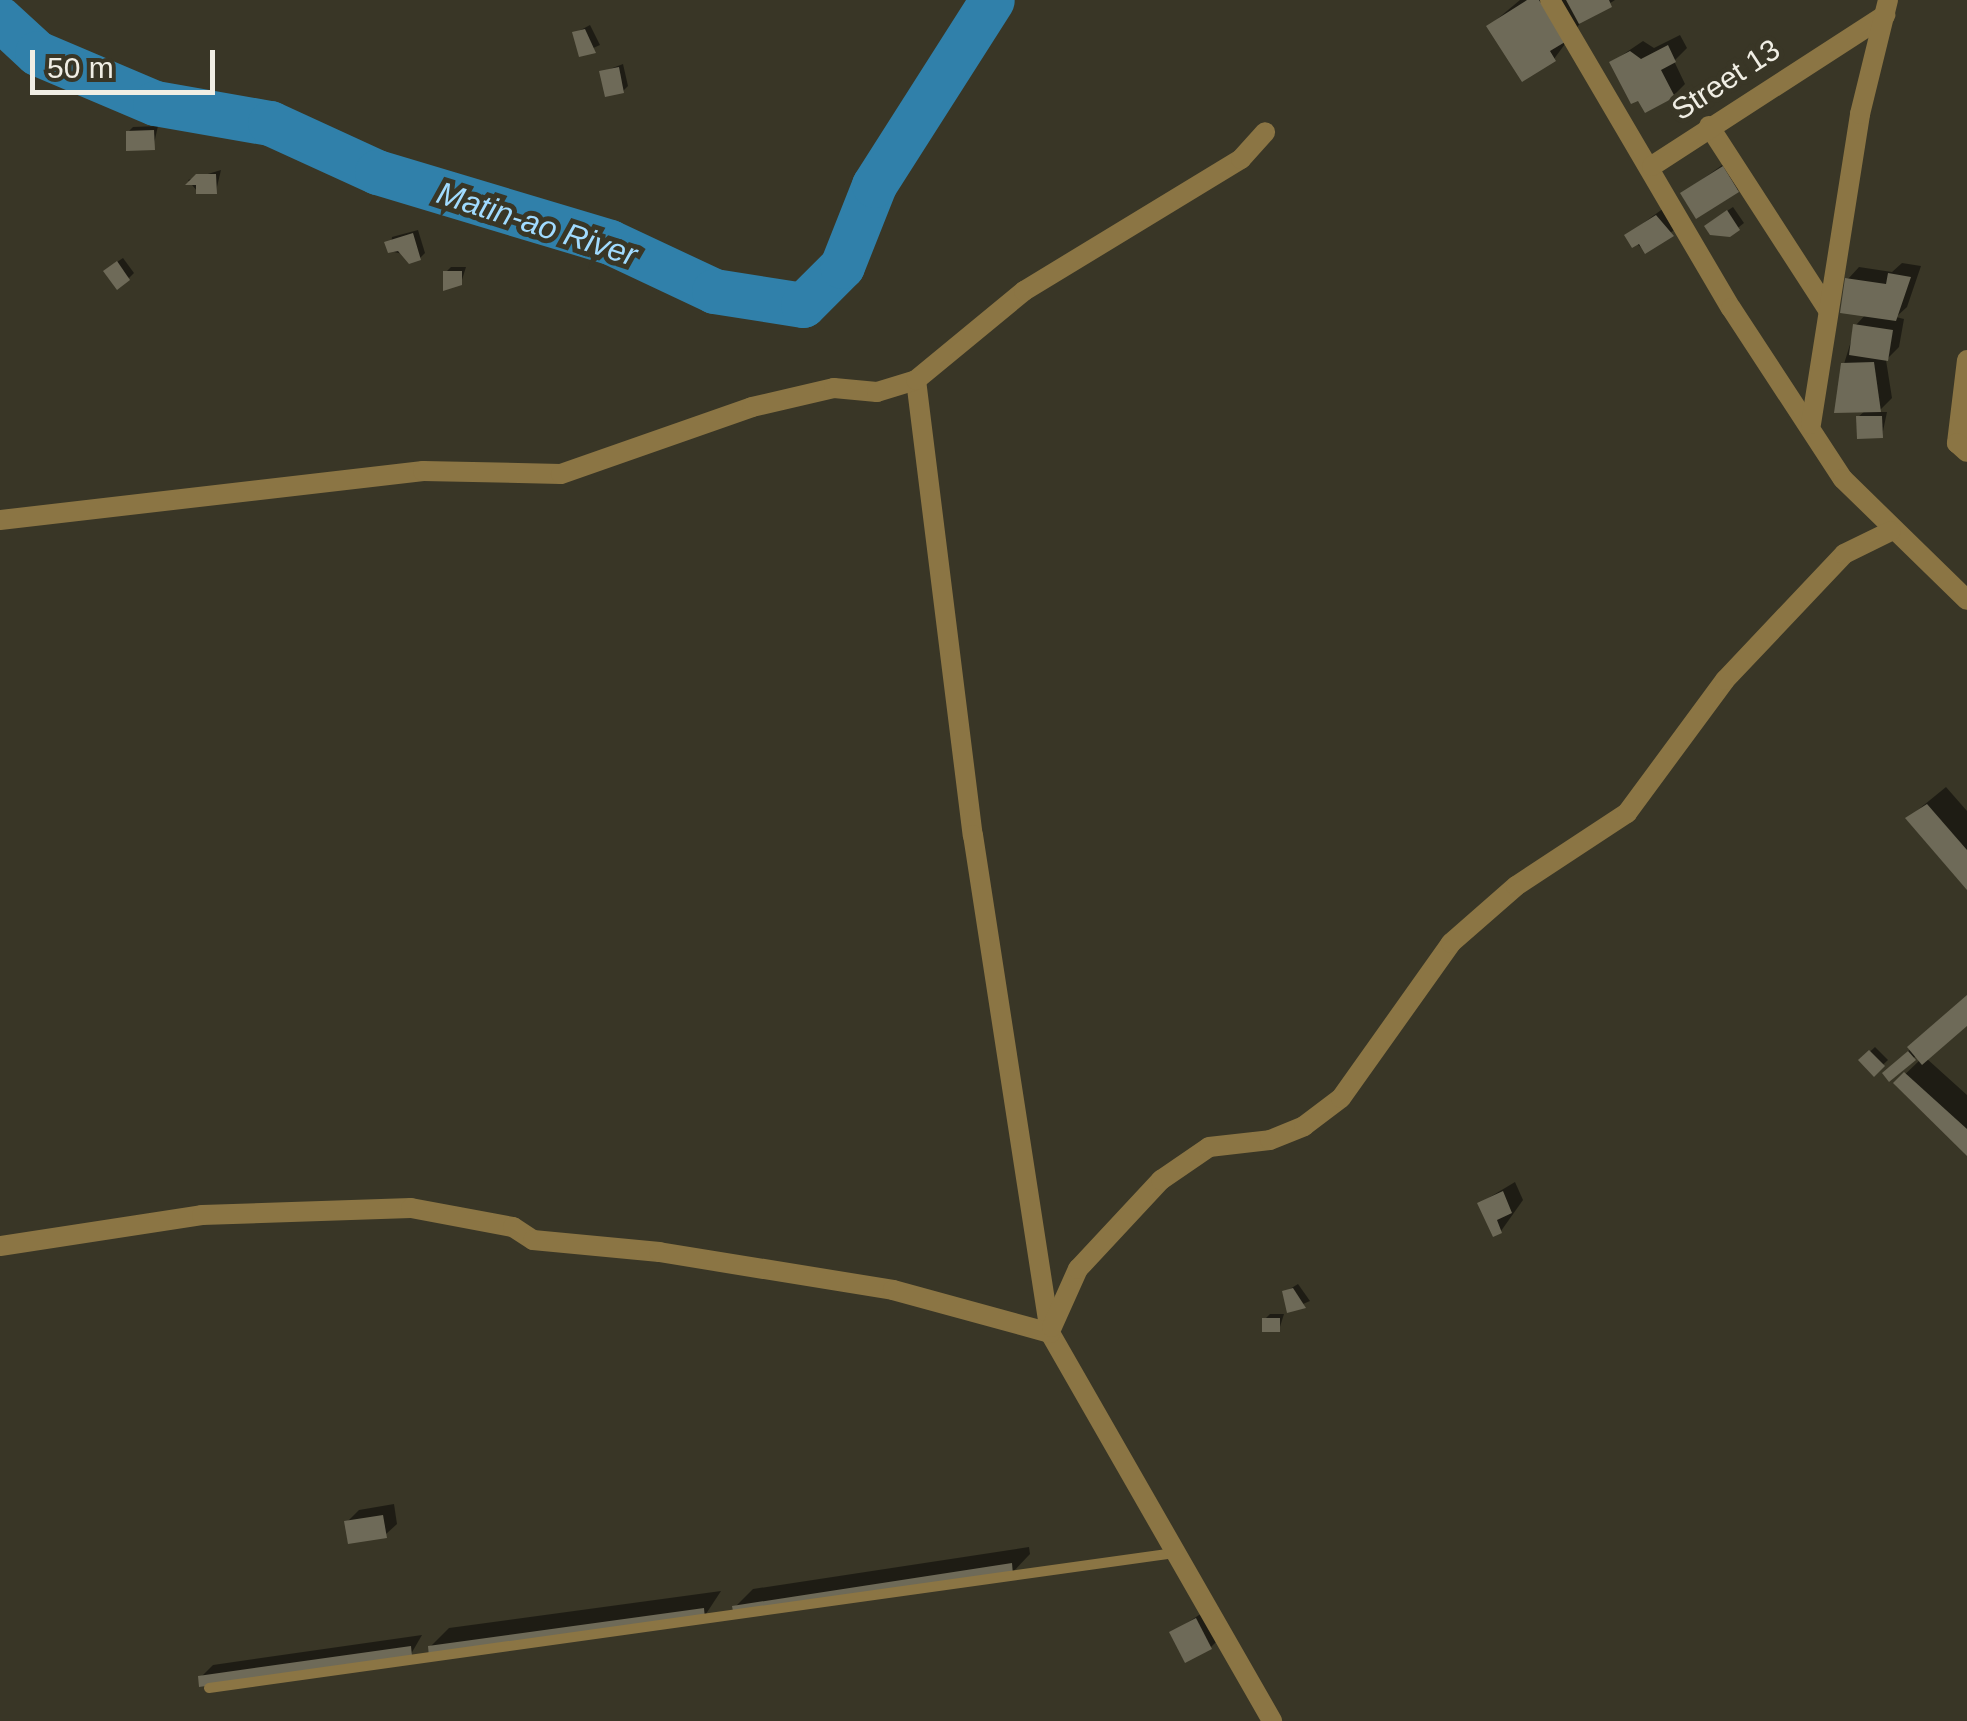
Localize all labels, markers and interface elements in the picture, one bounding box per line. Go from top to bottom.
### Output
scale bar [35,30,220,92]
street label: Street 13 [1665,32,1787,128]
text: 50 m [47,51,114,84]
water label: Matin-ao River [432,174,642,274]

